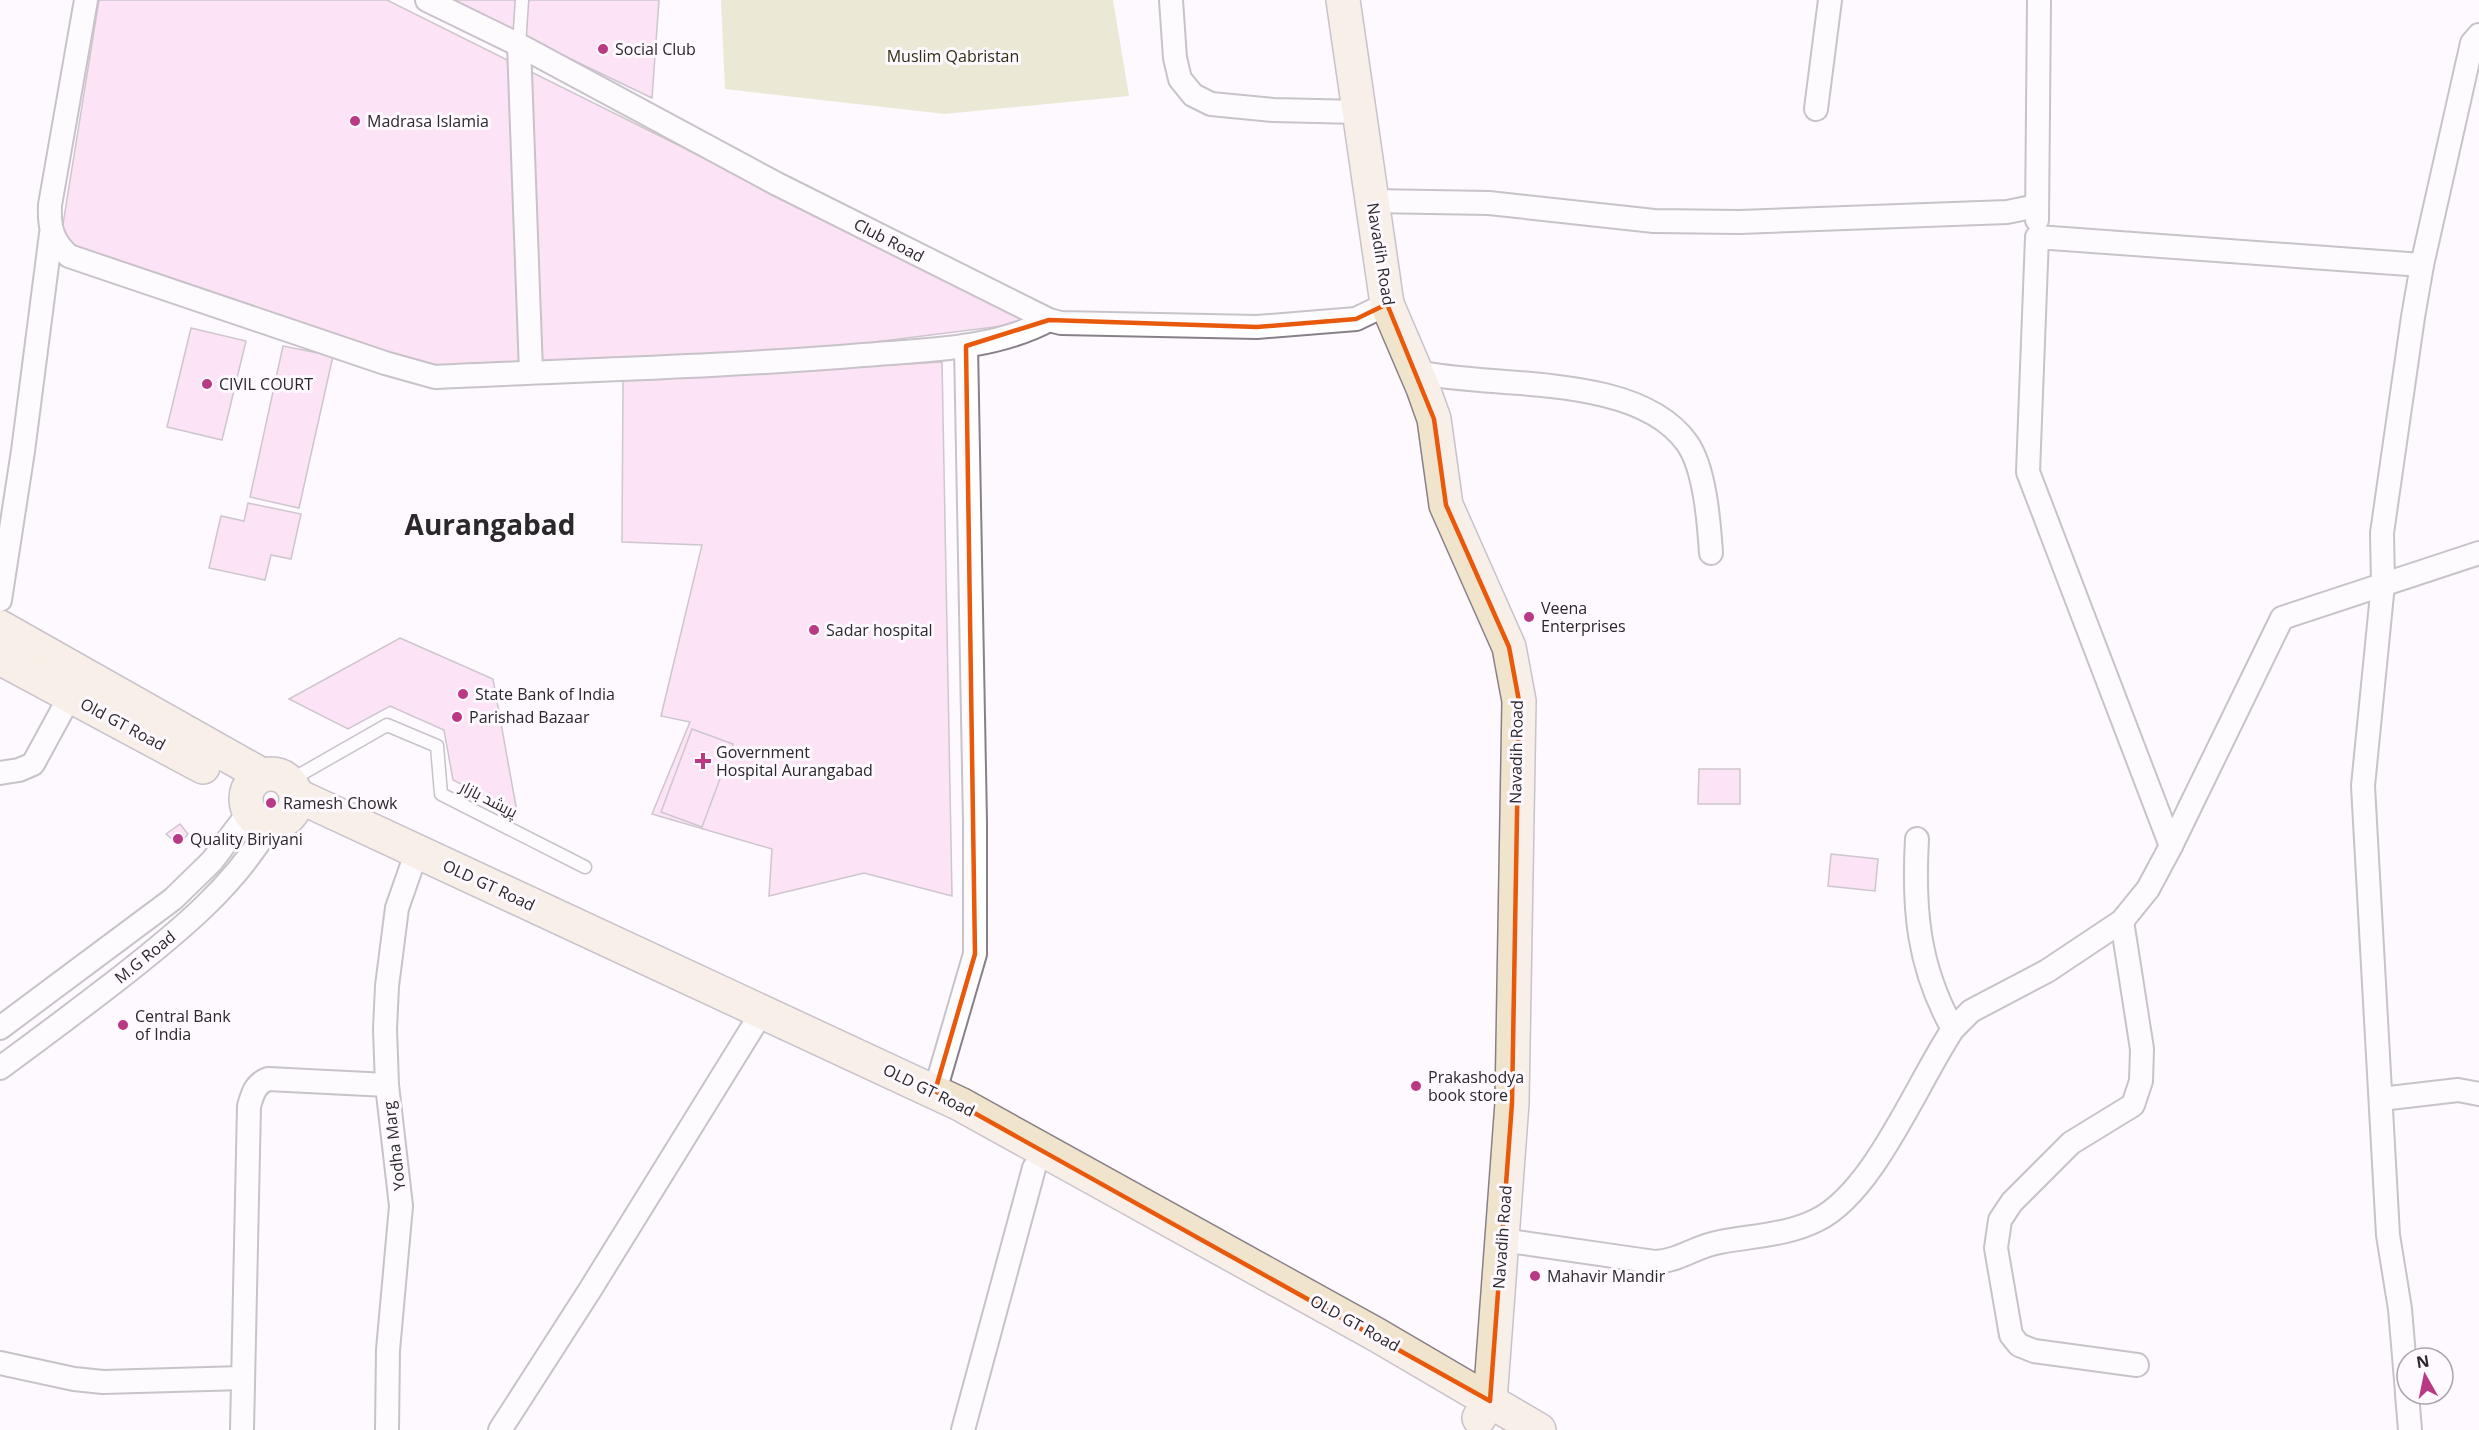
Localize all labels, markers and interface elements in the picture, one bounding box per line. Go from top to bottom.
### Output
place label: Social Club [615,38,696,60]
marker: Social Club [596,42,610,56]
park label: Muslim Qabristan [887,45,1019,67]
place label: Madrasa Islamia [367,110,489,132]
marker: Madrasa Islamia [348,114,362,128]
street label: Navadih Road [1362,201,1400,307]
street label: Club Road [850,213,928,267]
place label: CIVIL COURT [219,373,313,395]
marker: CIVIL COURT [200,377,214,391]
district label: Aurangabad [405,505,575,543]
place label: Veena Enterprises [1541,597,1626,637]
marker: Veena Enterprises [1522,610,1536,624]
place label: Sadar hospital [826,619,933,641]
marker: Sadar hospital [807,623,821,637]
place label: State Bank of India [475,683,615,705]
marker: State Bank of India [456,687,470,701]
street label: Old GT Road [77,692,169,756]
street label: Navadih Road [1504,700,1528,804]
place label: Parishad Bazaar [469,706,590,728]
marker: Parishad Bazaar [450,710,464,724]
place label: Government Hospital Aurangabad [716,741,873,781]
marker: Government Hospital Aurangabad [694,752,712,770]
street label: پریشد بازار [455,775,522,824]
place label: Ramesh Chowk [283,792,398,814]
marker: Ramesh Chowk [264,796,278,810]
place label: Quality Biriyani [190,828,303,850]
marker: Quality Biriyani [171,832,185,846]
street label: OLD GT Road [439,854,539,916]
street label: M.G Road [110,926,180,988]
place label: Central Bank of India [135,1005,231,1045]
marker: Central Bank of India [116,1018,130,1032]
street label: OLD GT Road [880,1058,978,1122]
place label: Prakashodya book store [1428,1066,1524,1106]
marker: Prakashodya book store [1409,1079,1423,1093]
street label: Yodha Marg [378,1100,410,1192]
street label: Navadih Road [1487,1184,1517,1290]
place label: Mahavir Mandir [1547,1265,1666,1287]
marker: Mahavir Mandir [1528,1269,1542,1283]
street label: OLD GT Road [1306,1289,1404,1357]
north arrow [2395,1346,2455,1406]
text: N [2415,1349,2431,1373]

